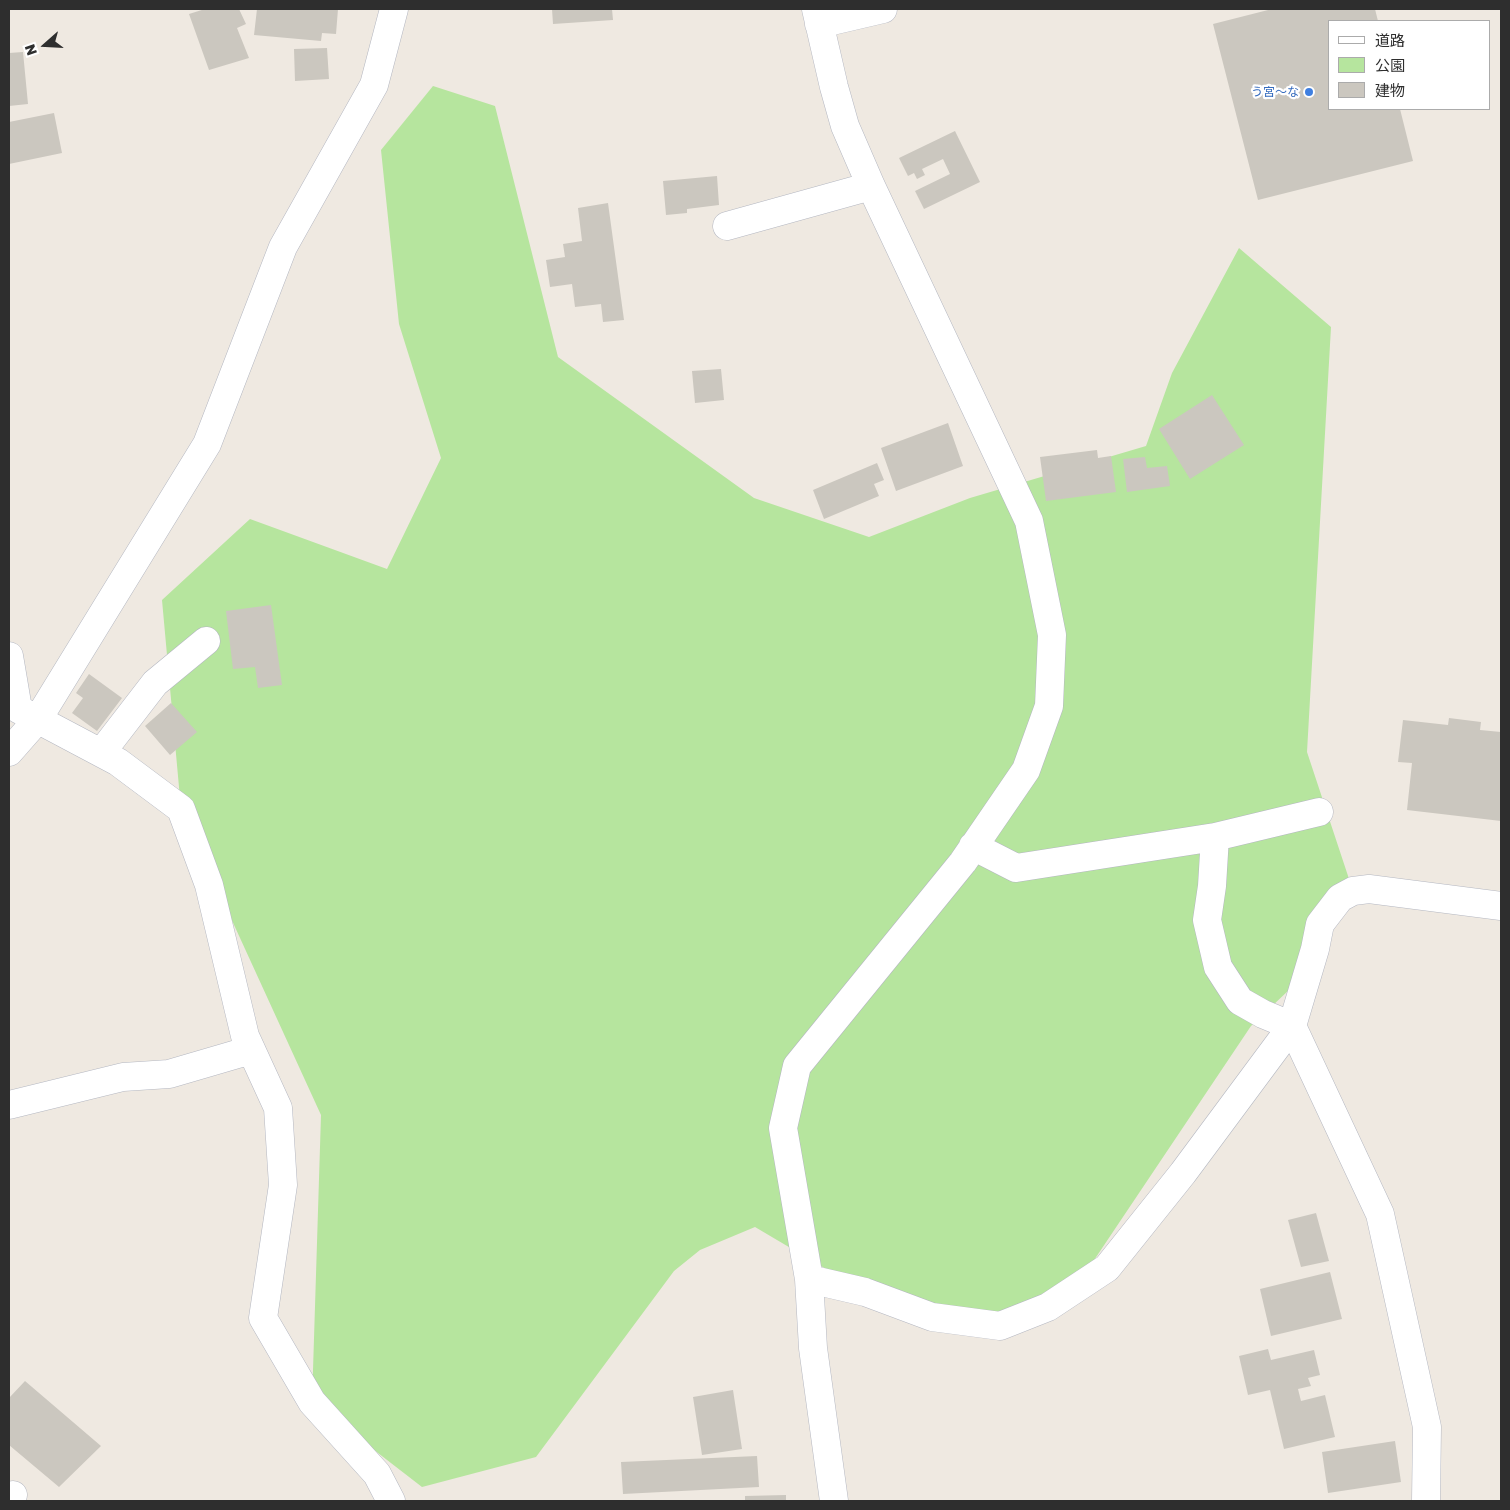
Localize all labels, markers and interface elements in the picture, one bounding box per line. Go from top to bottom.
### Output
north arrow [20,20,70,70]
legend [1328,20,1490,110]
text: 道路 [1375,31,1405,49]
text: N [21,42,40,58]
text: 公園 [1375,56,1405,74]
text: 建物 [1375,81,1405,99]
place label: う宮〜な [1251,85,1299,99]
marker: う宮〜な [1303,86,1315,98]

